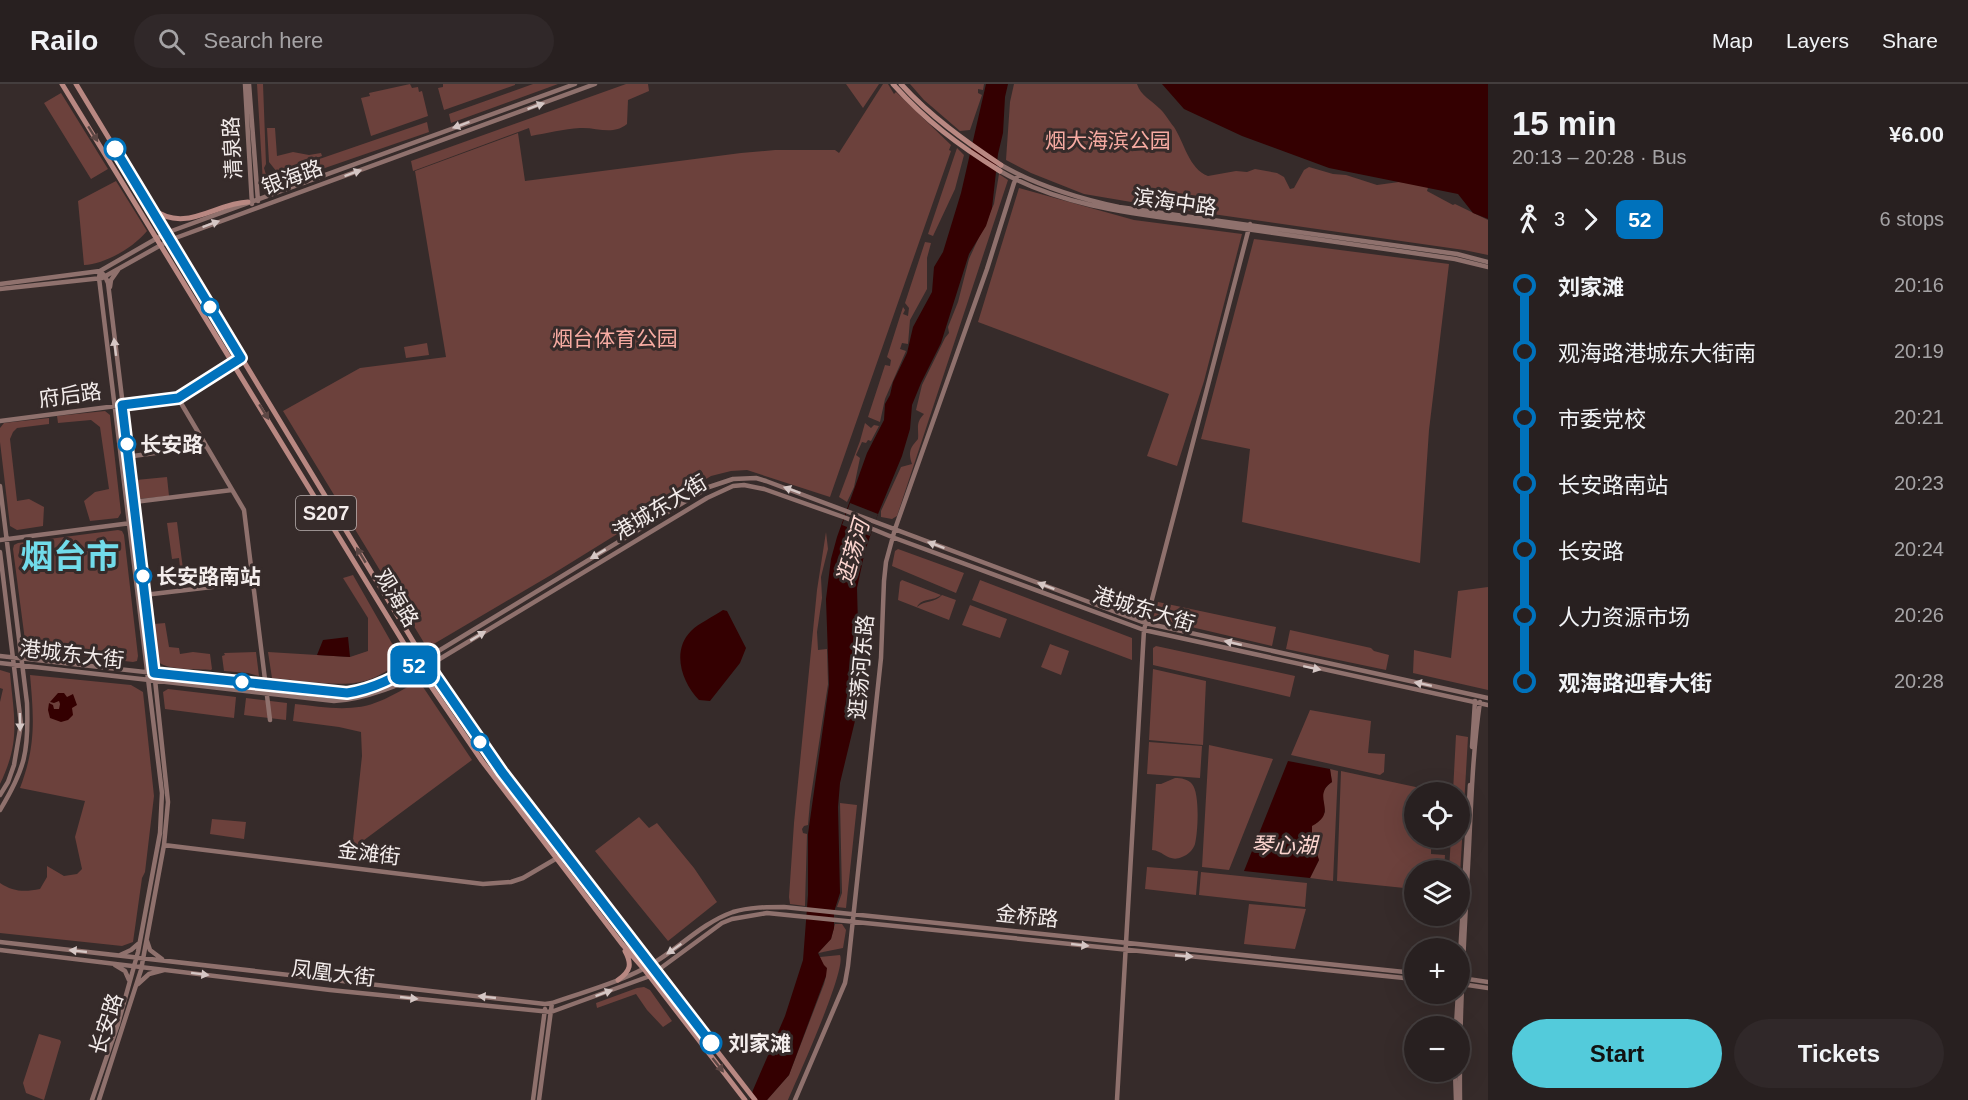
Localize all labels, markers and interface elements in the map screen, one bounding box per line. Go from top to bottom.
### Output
search box [134,14,554,68]
text: Railo [30,25,98,56]
icon: search [155,25,188,58]
text: Search here [203,28,323,53]
text: Map [1712,29,1753,52]
text: Layers [1786,29,1849,52]
text: Share [1882,29,1938,52]
one-way arrow [527,100,545,110]
text: 15 min [1512,105,1617,142]
street label: 清泉路 [219,116,245,180]
one-way arrow [452,120,470,130]
text: ¥6.00 [1889,122,1944,147]
one-way arrow [88,125,99,142]
park label: 烟大海滨公园 [1045,129,1171,152]
unlabelled marker [104,138,126,160]
text: 20:13 – 20:28 · Bus [1512,146,1687,168]
street label: 银海路 [258,155,326,199]
one-way arrow [344,167,362,177]
street label: 滨海中路 [1132,185,1218,219]
icon: walk [1512,203,1545,236]
icon: forward [1574,203,1607,236]
text: 3 [1554,208,1565,230]
text: 52 [1628,208,1651,231]
text: 6 stops [1880,208,1944,230]
one-way arrow [202,219,220,229]
text: 20:16 [1894,274,1944,296]
text: 刘家滩 [1558,275,1624,300]
unlabelled marker [201,298,219,316]
park label: 烟台体育公园 [552,327,678,350]
one-way arrow [111,338,120,357]
text: 20:19 [1894,340,1944,362]
text: 观海路港城东大街南 [1558,341,1756,366]
street label: 府后路 [37,379,103,411]
one-way arrow [259,404,270,420]
text: 20:21 [1894,406,1944,428]
text: 市委党校 [1558,407,1646,432]
place label: 长安路 [140,433,203,456]
marker: 长安路 [118,435,136,453]
street label: 港城东大街 [609,470,711,544]
text: 20:23 [1894,472,1944,494]
text: 长安路南站 [1558,473,1668,498]
one-way arrow [783,485,801,494]
road number: S207 [296,496,356,530]
water label: 逛荡河 [832,513,875,587]
district label: 烟台市 [21,538,120,575]
text: 20:24 [1894,538,1944,560]
one-way arrow [927,539,945,549]
text: 长安路 [1558,539,1624,564]
one-way arrow [356,547,367,563]
one-way arrow [590,548,606,559]
place label: 长安路南站 [156,565,261,588]
street label: 观海路 [371,565,423,631]
marker: 长安路南站 [134,567,152,585]
one-way arrow [1037,581,1055,591]
street label: 港城东大街 [1090,583,1198,635]
text: 20:26 [1894,604,1944,626]
text: 人力资源市场 [1558,605,1690,630]
street label: 逛荡河东路 [845,614,877,720]
one-way arrow [470,630,486,641]
street label: 港城东大街 [18,636,126,672]
one-way arrow [1223,637,1242,647]
line badge: 52 [387,646,441,684]
text: 52 [402,654,426,677]
one-way arrow [1302,664,1321,673]
text: 20:28 [1894,670,1944,692]
text: 观海路迎春大街 [1558,671,1712,696]
unlabelled marker [233,673,251,691]
one-way arrow [1414,679,1433,688]
one-way arrow [15,713,25,732]
unlabelled marker [471,733,489,751]
map controls [1404,782,1470,1082]
button: locate [1404,782,1470,848]
water label: 琴心湖 [1251,833,1320,858]
street label: 金滩街 [336,838,402,868]
button: layers [1404,860,1470,926]
street label: 金桥路 [994,901,1060,931]
button: + [1404,938,1470,1004]
one-way arrow [1070,940,1089,950]
one-way arrow [666,943,682,954]
one-way arrow [69,946,88,956]
one-way arrow [1175,951,1194,961]
street label: 凤凰大街 [290,956,376,990]
one-way arrow [191,969,210,978]
one-way arrow [595,988,613,998]
street label: 长安路 [85,990,127,1058]
one-way arrow [399,993,418,1003]
one-way arrow [477,993,496,1002]
button: − [1404,1016,1470,1082]
button: Start [1512,1019,1722,1088]
button: Tickets [1734,1019,1944,1088]
marker: 刘家滩 [700,1032,722,1054]
place label: 刘家滩 [728,1032,791,1055]
one-way arrow [712,1057,725,1073]

